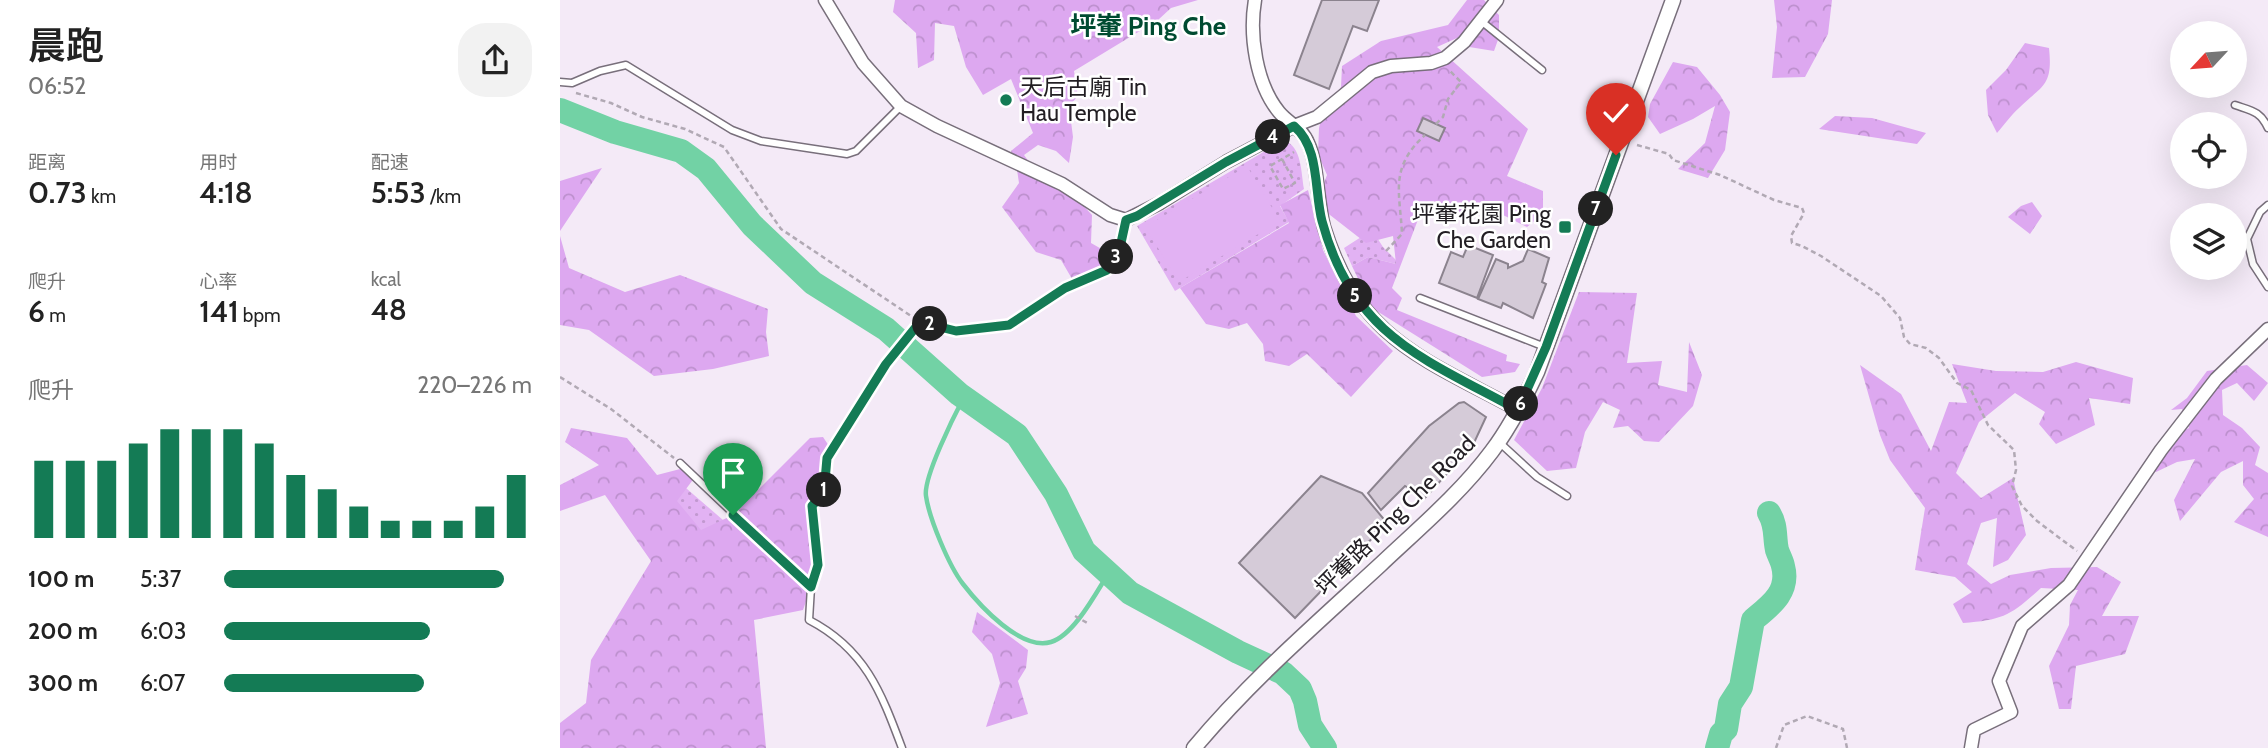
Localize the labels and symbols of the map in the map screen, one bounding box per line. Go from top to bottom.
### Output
district label: 坪輋 Ping Che [1070,10,1226,42]
north arrow [2170,21,2247,98]
place label: 天后古廟 Tin Hau Temple [1020,73,1147,127]
pin [1586,83,1646,155]
marker: 天后古廟 Tin Hau Temple [998,92,1014,108]
pin: 4 [1256,120,1290,154]
pin: 7 [1578,192,1614,227]
place label: 坪輋花園 Ping Che Garden [1412,200,1552,254]
marker: 坪輋花園 Ping Che Garden [1557,219,1573,235]
pin: 3 [1098,240,1134,274]
pin: 5 [1338,278,1372,314]
pin: 2 [912,306,948,342]
pin: 6 [1504,386,1538,422]
street label: 坪輋路 Ping Che Road [1309,429,1481,601]
pin [703,443,763,515]
pin: 1 [806,472,842,508]

